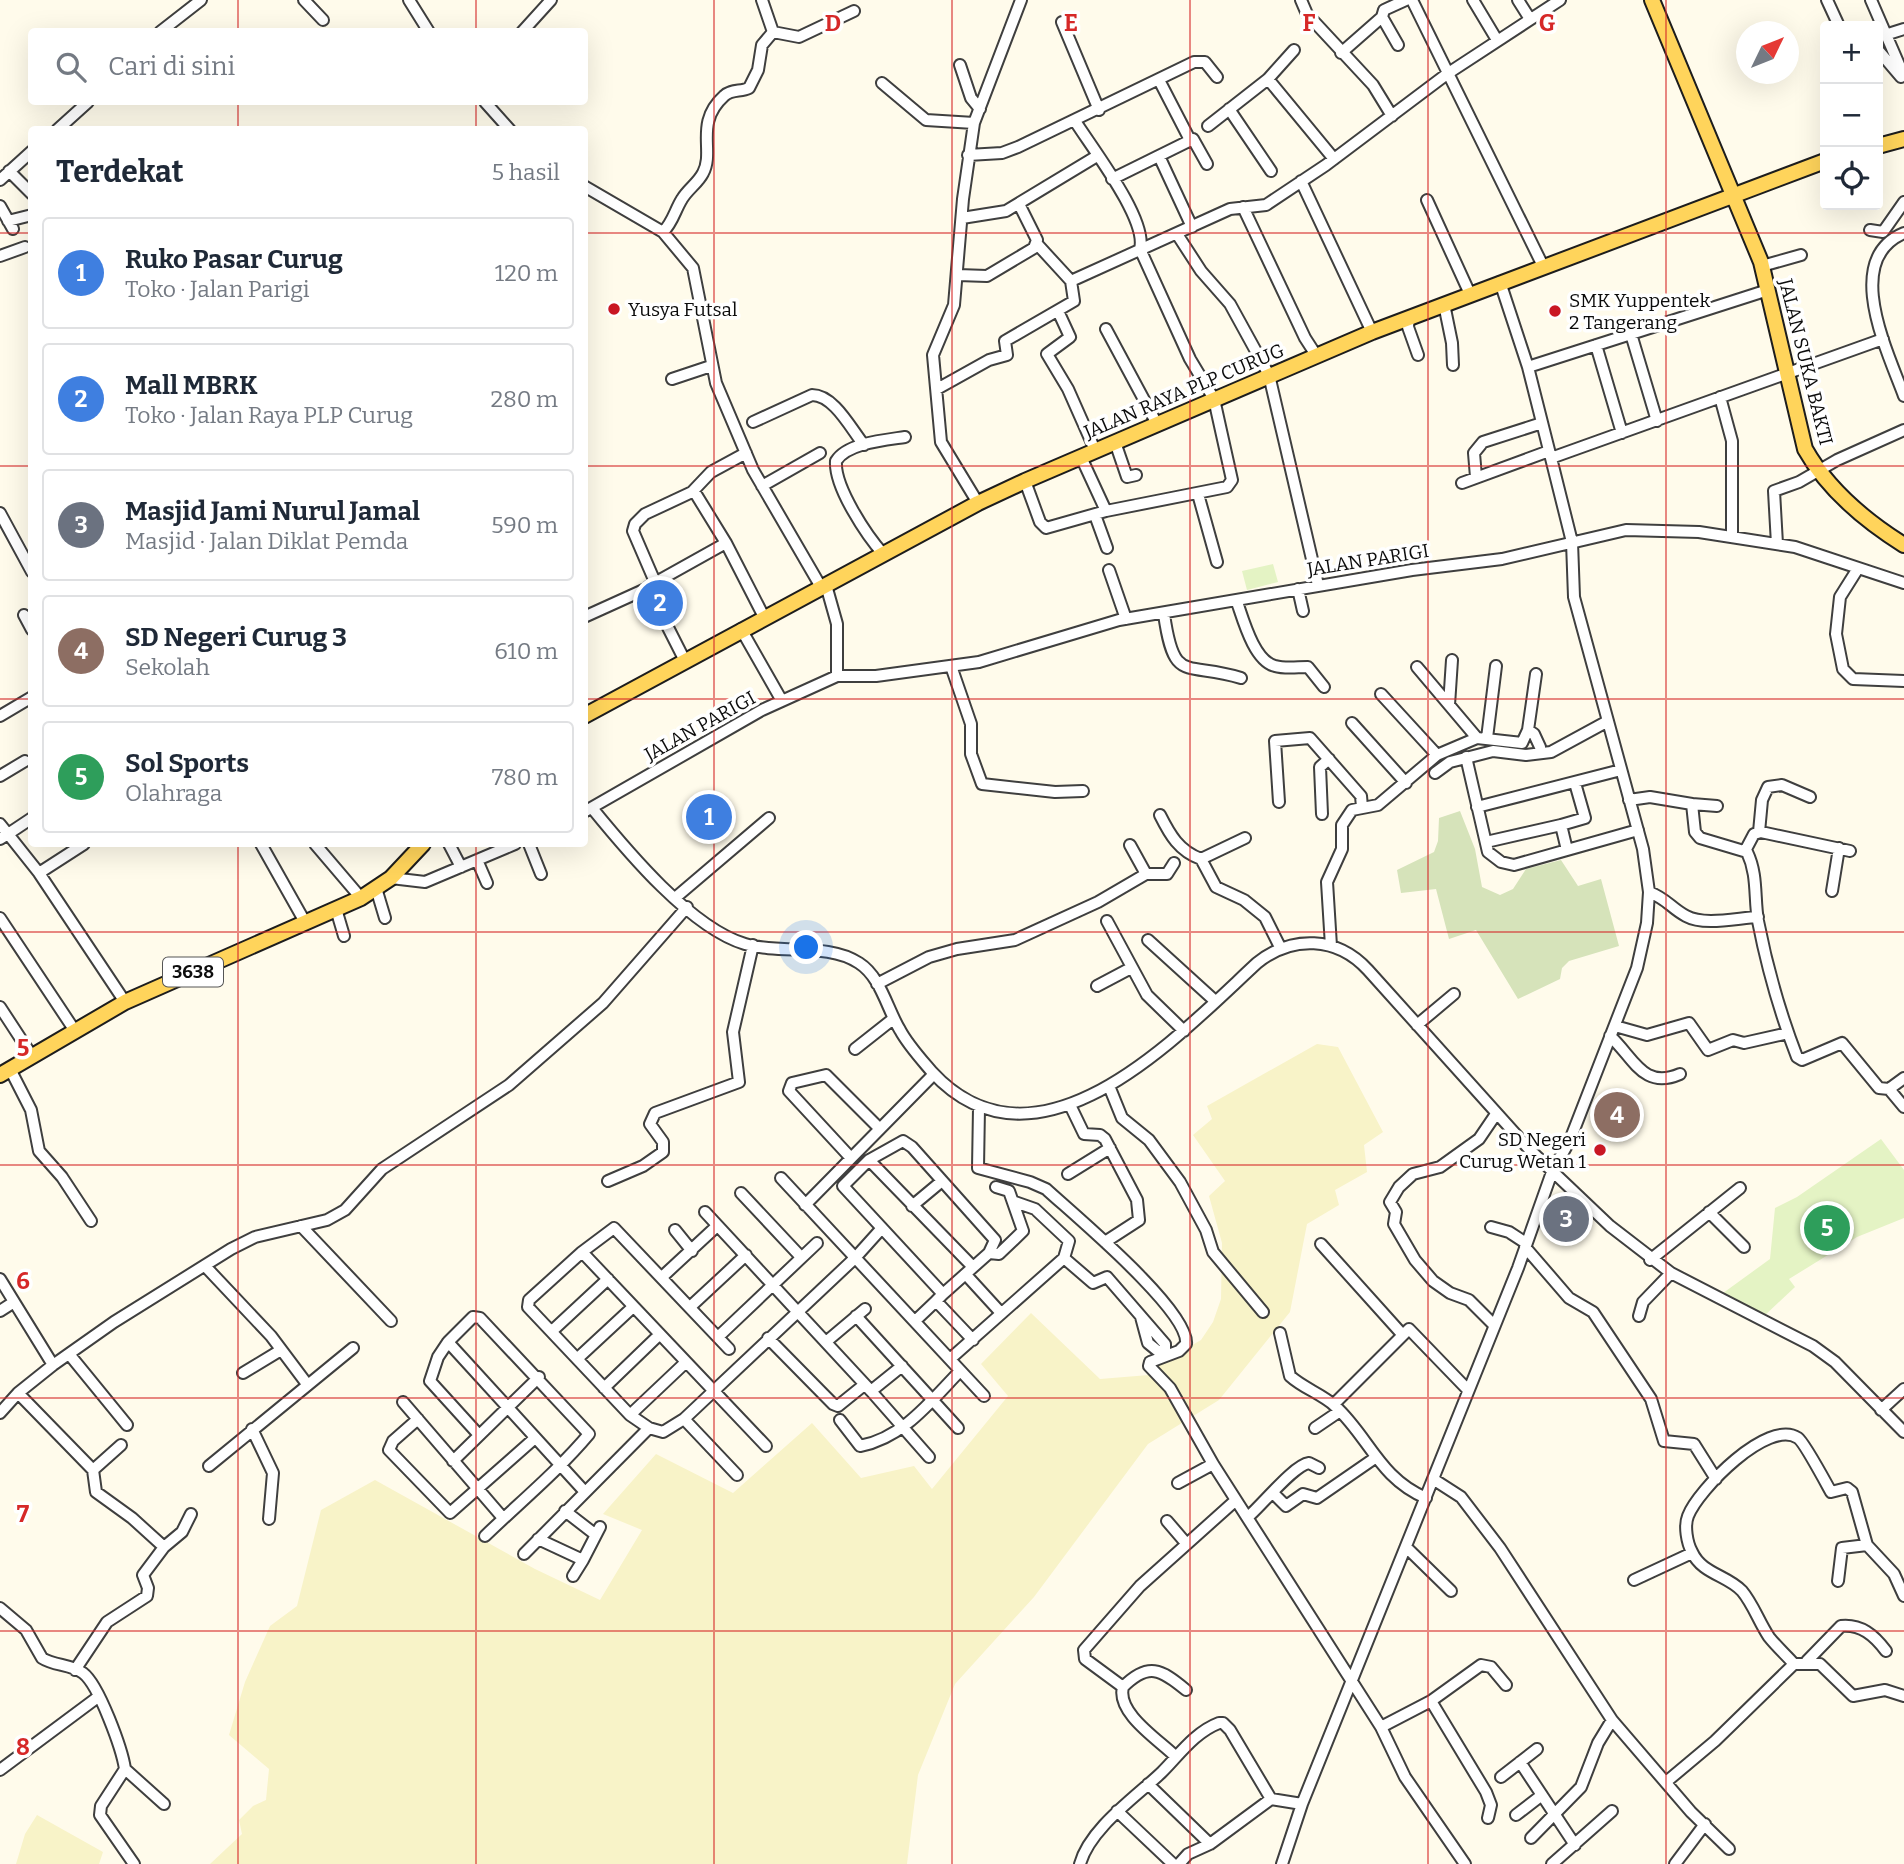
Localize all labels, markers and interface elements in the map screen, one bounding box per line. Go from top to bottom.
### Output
text: D [825,9,841,37]
text: E [1064,9,1078,37]
text: F [1303,9,1316,37]
text: G [1539,9,1556,37]
north arrow [1736,21,1799,84]
map controls [1820,21,1883,210]
button: + [1820,21,1883,84]
search box [28,28,588,105]
icon: search [52,48,90,86]
text: Cari di sini [108,51,235,82]
button: − [1820,84,1883,147]
button: locate [1820,147,1883,210]
text: Terdekat [56,154,184,190]
text: 5 hasil [492,158,560,186]
text: Ruko Pasar Curug [125,244,343,275]
text: 1 [76,259,86,287]
text: 120 m [495,259,558,287]
text: Toko · Jalan Parigi [125,275,310,303]
street label: JALAN SUKA BAKTI [1774,276,1838,447]
place label: SMK Yuppentek 2 Tangerang [1569,289,1710,334]
place label: Yusya Futsal [628,298,738,321]
marker: Yusya Futsal [606,301,622,317]
marker: SMK Yuppentek 2 Tangerang [1547,303,1563,319]
street label: JALAN RAYA PLP CURUG [1079,338,1288,444]
text: Mall MBRK [125,370,258,401]
text: 2 [75,385,87,413]
text: 280 m [490,385,558,413]
text: Toko · Jalan Raya PLP Curug [125,401,413,429]
text: Masjid Jami Nurul Jamal [125,496,420,527]
text: 3 [74,511,88,539]
text: 590 m [491,511,558,539]
text: Masjid · Jalan Diklat Pemda [125,527,408,555]
street label: JALAN PARIGI [1304,539,1431,581]
pin: 2 [637,577,683,629]
text: SD Negeri Curug 3 [125,622,347,653]
text: 4 [74,637,88,665]
text: 610 m [494,637,558,665]
text: Sekolah [125,653,210,681]
street label: JALAN PARIGI [640,686,759,766]
text: Sol Sports [125,748,249,779]
text: 5 [75,763,87,791]
text: 780 m [492,763,558,791]
text: Olahraga [125,779,222,807]
pin: 1 [686,791,732,843]
your location [789,930,823,964]
road number: 3638 [163,958,223,987]
text: 5 [17,1034,29,1062]
pin: 4 [1594,1089,1640,1141]
place label: SD Negeri Curug Wetan 1 [1459,1128,1586,1173]
marker: SD Negeri Curug Wetan 1 [1592,1142,1608,1158]
pin: 3 [1543,1193,1589,1245]
pin: 5 [1804,1202,1850,1254]
text: 6 [16,1267,30,1295]
text: 7 [17,1500,30,1528]
text: 8 [16,1733,30,1761]

